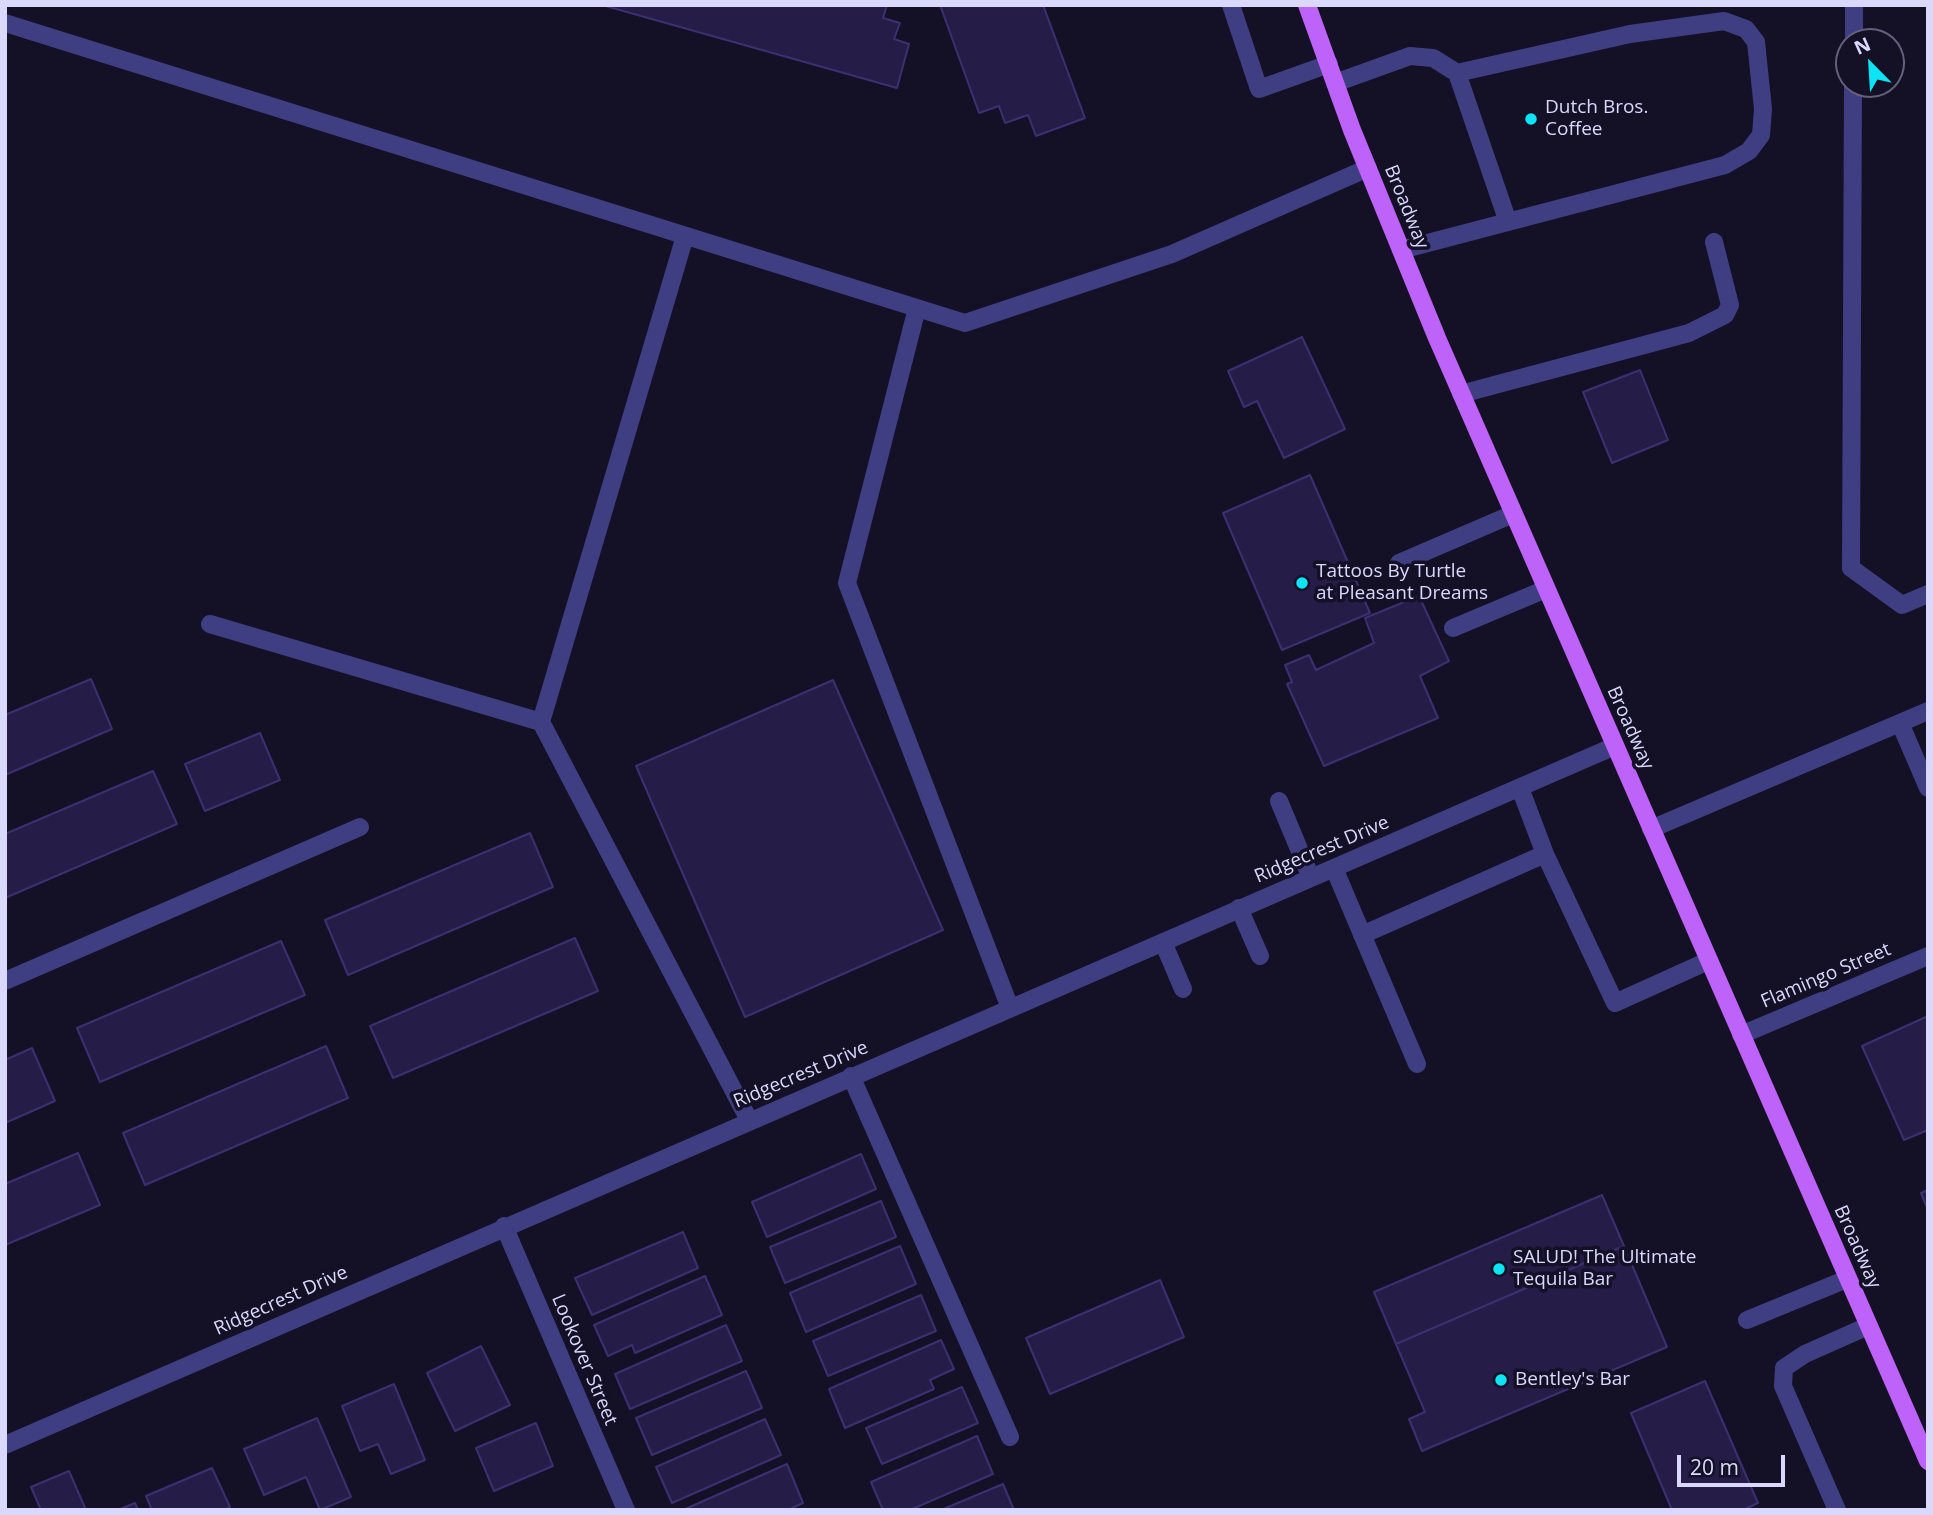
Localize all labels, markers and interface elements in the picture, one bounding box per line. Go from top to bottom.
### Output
north arrow [1835,28,1905,98]
text: N [1850,31,1875,61]
place label: Dutch Bros. Coffee [1545,97,1648,141]
marker: Dutch Bros. Coffee [1523,111,1539,127]
street label: Broadway [1379,162,1433,252]
place label: Tattoos By Turtle at Pleasant Dreams [1316,561,1488,605]
marker: Tattoos By Turtle at Pleasant Dreams [1294,575,1310,591]
street label: Broadway [1602,683,1658,773]
street label: Ridgecrest Drive [1251,811,1393,889]
street label: Flamingo Street [1758,938,1894,1014]
street label: Ridgecrest Drive [730,1036,872,1114]
street label: Broadway [1829,1202,1885,1292]
place label: SALUD! The Ultimate Tequila Bar [1513,1247,1696,1291]
street label: Ridgecrest Drive [211,1261,351,1341]
marker: SALUD! The Ultimate Tequila Bar [1491,1261,1507,1277]
street label: Lookover Street [546,1291,622,1429]
place label: Bentley's Bar [1515,1369,1630,1391]
marker: Bentley's Bar [1493,1372,1509,1388]
scale bar [1681,1442,1790,1486]
text: 20 m [1690,1453,1739,1481]

